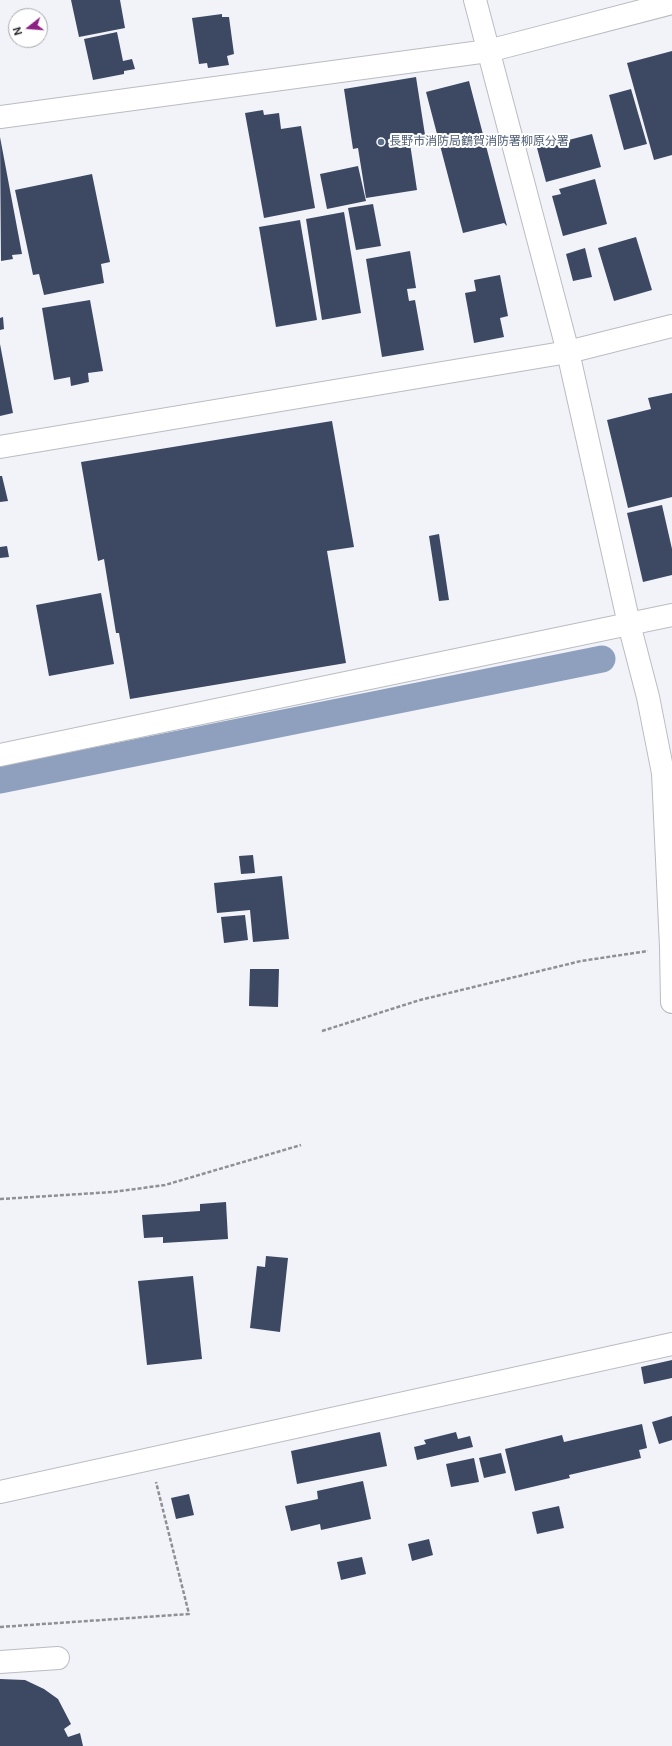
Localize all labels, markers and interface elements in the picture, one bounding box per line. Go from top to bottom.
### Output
north arrow [8,8,48,48]
text: N [10,25,25,37]
place label: 長野市消防局鶴賀消防署柳原分署 [389,135,569,149]
marker: 長野市消防局鶴賀消防署柳原分署 [376,137,386,147]

